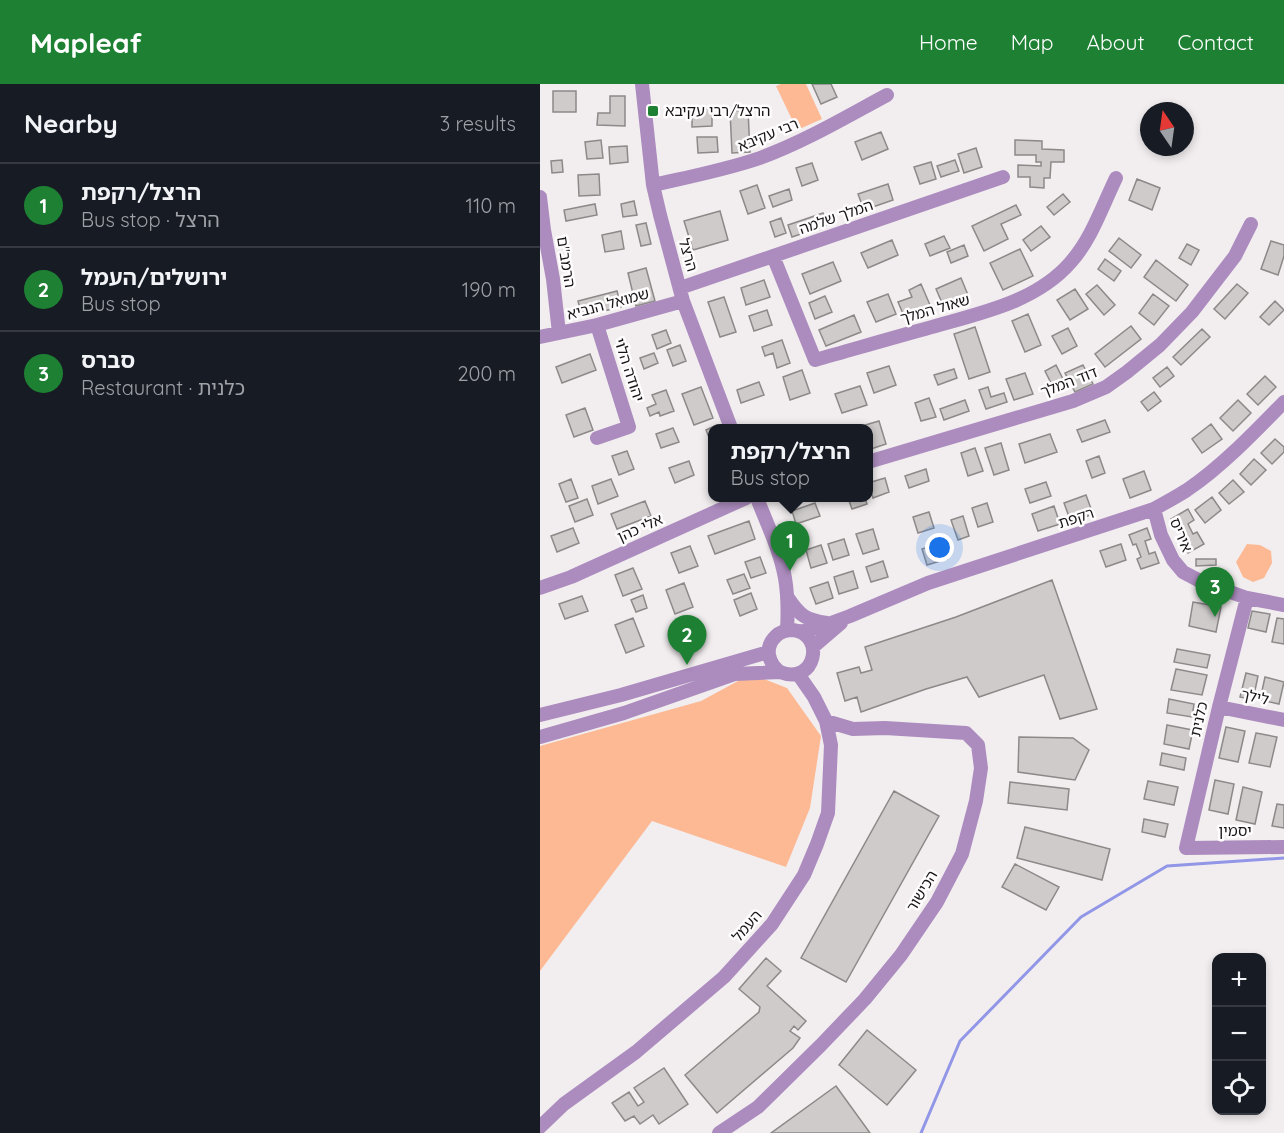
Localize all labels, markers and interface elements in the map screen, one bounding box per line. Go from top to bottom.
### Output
text: Mapleaf [30,25,142,60]
text: Home [919,29,978,55]
text: Map [1011,29,1054,55]
text: About [1087,29,1145,55]
text: Contact [1178,29,1254,55]
place label: הרצל/רבי עקיבא [665,101,770,120]
north arrow [1140,102,1194,156]
marker: הרצל/רבי עקיבא [646,104,660,118]
text: Nearby [24,107,118,140]
text: 3 results [440,111,516,136]
street label: רבי עקיבא [735,114,801,155]
text: הרצל/רקפת [81,178,201,206]
text: 1 [40,193,47,218]
text: 110 m [466,193,516,218]
street label: המלך שלמה [796,195,875,238]
text: Bus stop · הרצל [81,207,220,232]
street label: הרמב"ם [553,235,580,289]
street label: הרצל [675,236,702,274]
text: ירושלים/העמל [81,263,227,291]
text: 2 [38,277,49,302]
text: 190 m [462,277,516,302]
street label: שמואל הנביא [565,283,651,324]
street label: שאול המלך [898,290,972,328]
text: Bus stop [81,291,161,316]
street label: יהודה הלוי [610,336,649,404]
text: סברס [81,346,135,374]
text: 3 [38,361,49,386]
text: 200 m [457,361,516,386]
street label: דוד המלך [1038,362,1100,401]
text: Restaurant · כלנית [81,375,245,400]
popup [708,424,873,502]
text: הרצל/רקפת [730,437,851,465]
text: Bus stop [730,465,810,490]
street label: רקפת [1056,503,1096,532]
street label: אלי כהן [614,509,666,546]
street label: איריס [1166,515,1197,555]
pin: 1 [770,522,810,571]
your location [925,533,954,562]
pin: 3 [1196,568,1234,617]
pin: 2 [668,616,706,665]
street label: לילך [1240,684,1271,709]
street label: כלנית [1185,699,1212,738]
street label: יסמין [1218,821,1252,840]
street label: הכישור [902,867,941,915]
street label: העמל [728,906,766,946]
map controls [1212,953,1266,1115]
button: + [1212,953,1266,1007]
button: − [1212,1007,1266,1061]
button: locate [1212,1061,1266,1115]

